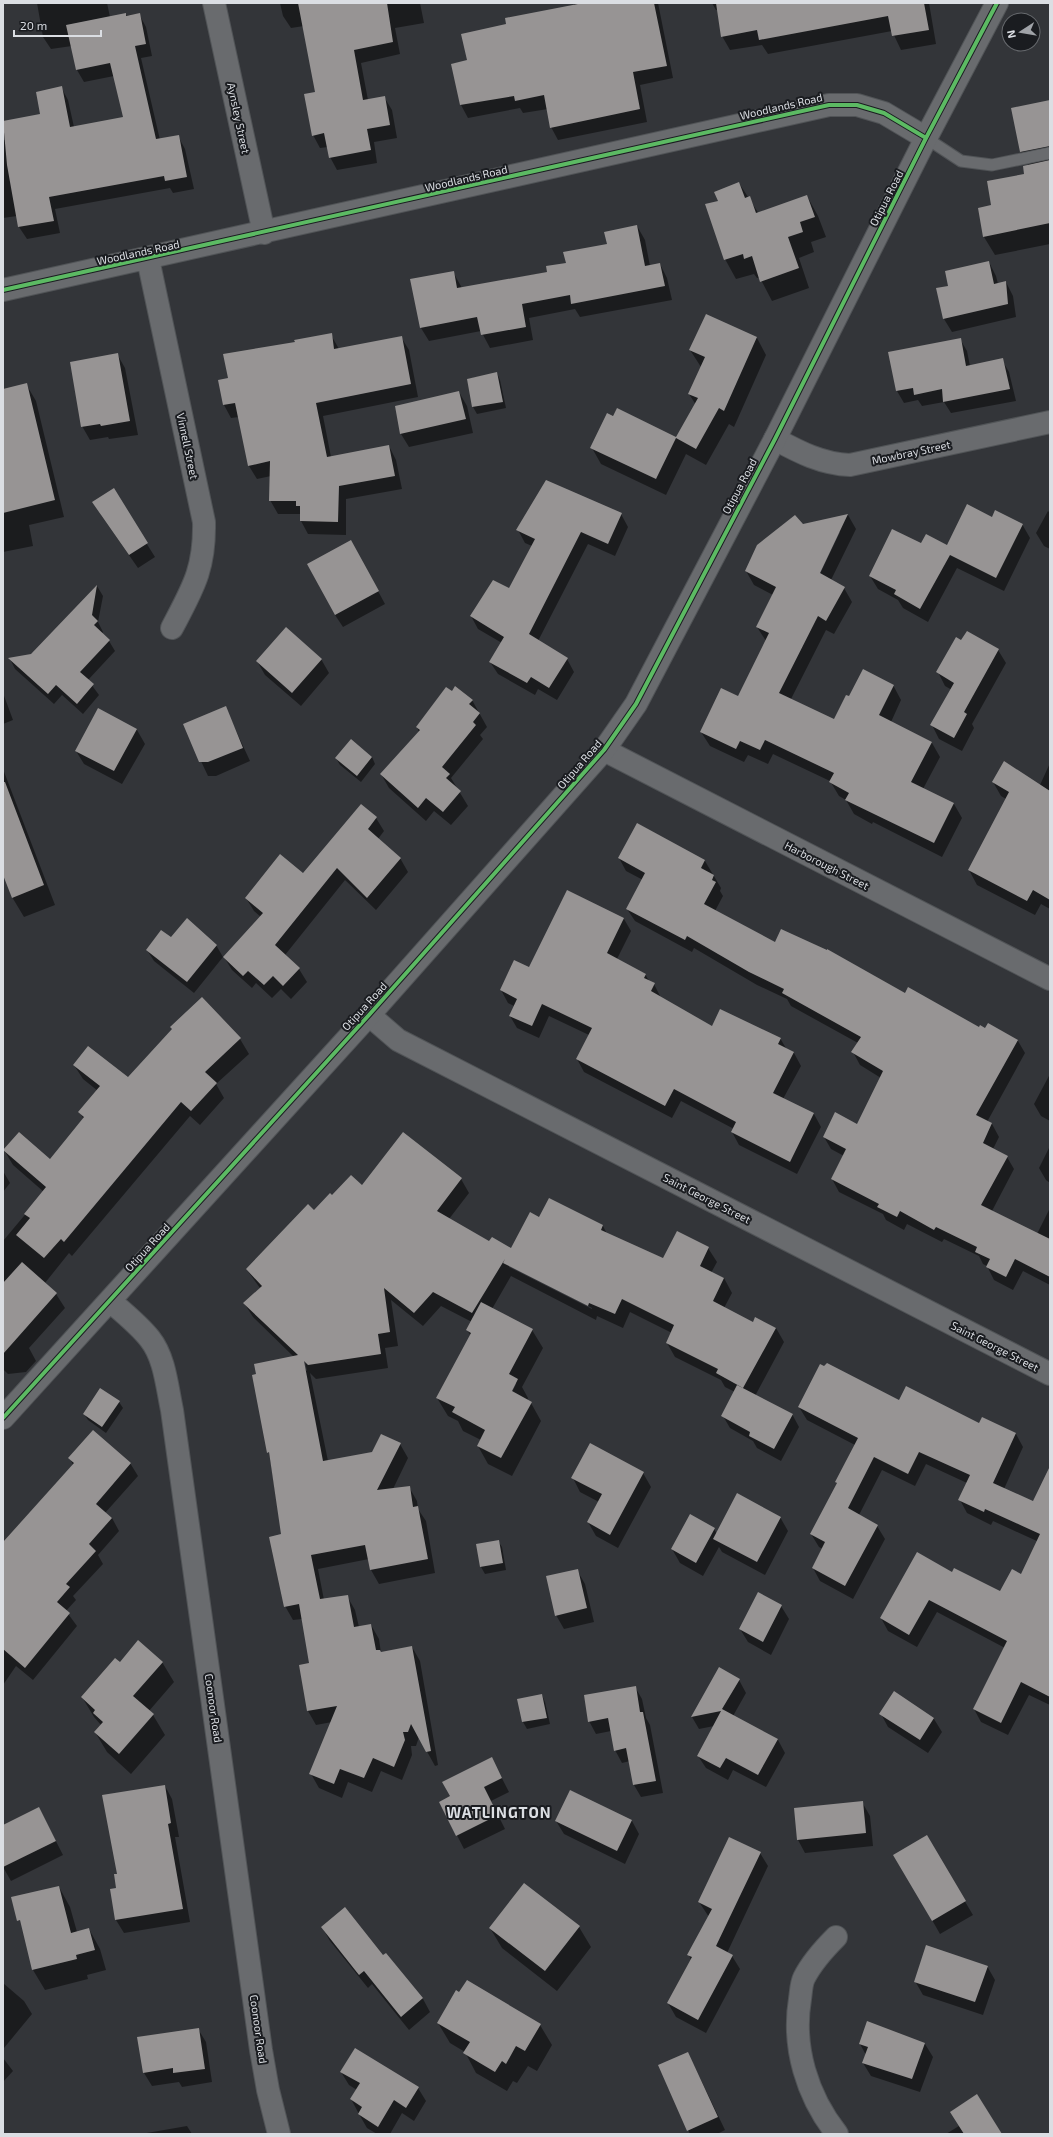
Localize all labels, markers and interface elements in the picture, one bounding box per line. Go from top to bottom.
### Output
scale bar [14,12,101,38]
north arrow [1001,12,1041,52]
text: 20 m [20,18,47,32]
text: N [1004,29,1018,39]
street label: Aynsley Street [225,81,253,155]
street label: Woodlands Road [738,90,824,122]
street label: Woodlands Road [423,162,509,194]
street label: Otipua Road [866,168,906,228]
street label: Woodlands Road [95,237,181,267]
street label: Vinnell Street [175,412,201,480]
street label: Mowbray Street [870,437,952,467]
street label: Otipua Road [719,456,759,516]
street label: Otipua Road [554,737,604,791]
street label: Harborough Street [783,838,871,892]
street label: Otipua Road [339,979,389,1033]
street label: Saint George Street [661,1170,753,1226]
street label: Otipua Road [122,1220,172,1274]
street label: Saint George Street [949,1318,1041,1374]
street label: Coonoor Road [203,1673,225,1743]
district label: WATLINGTON [446,1803,552,1821]
street label: Coonoor Road [248,1994,270,2064]

